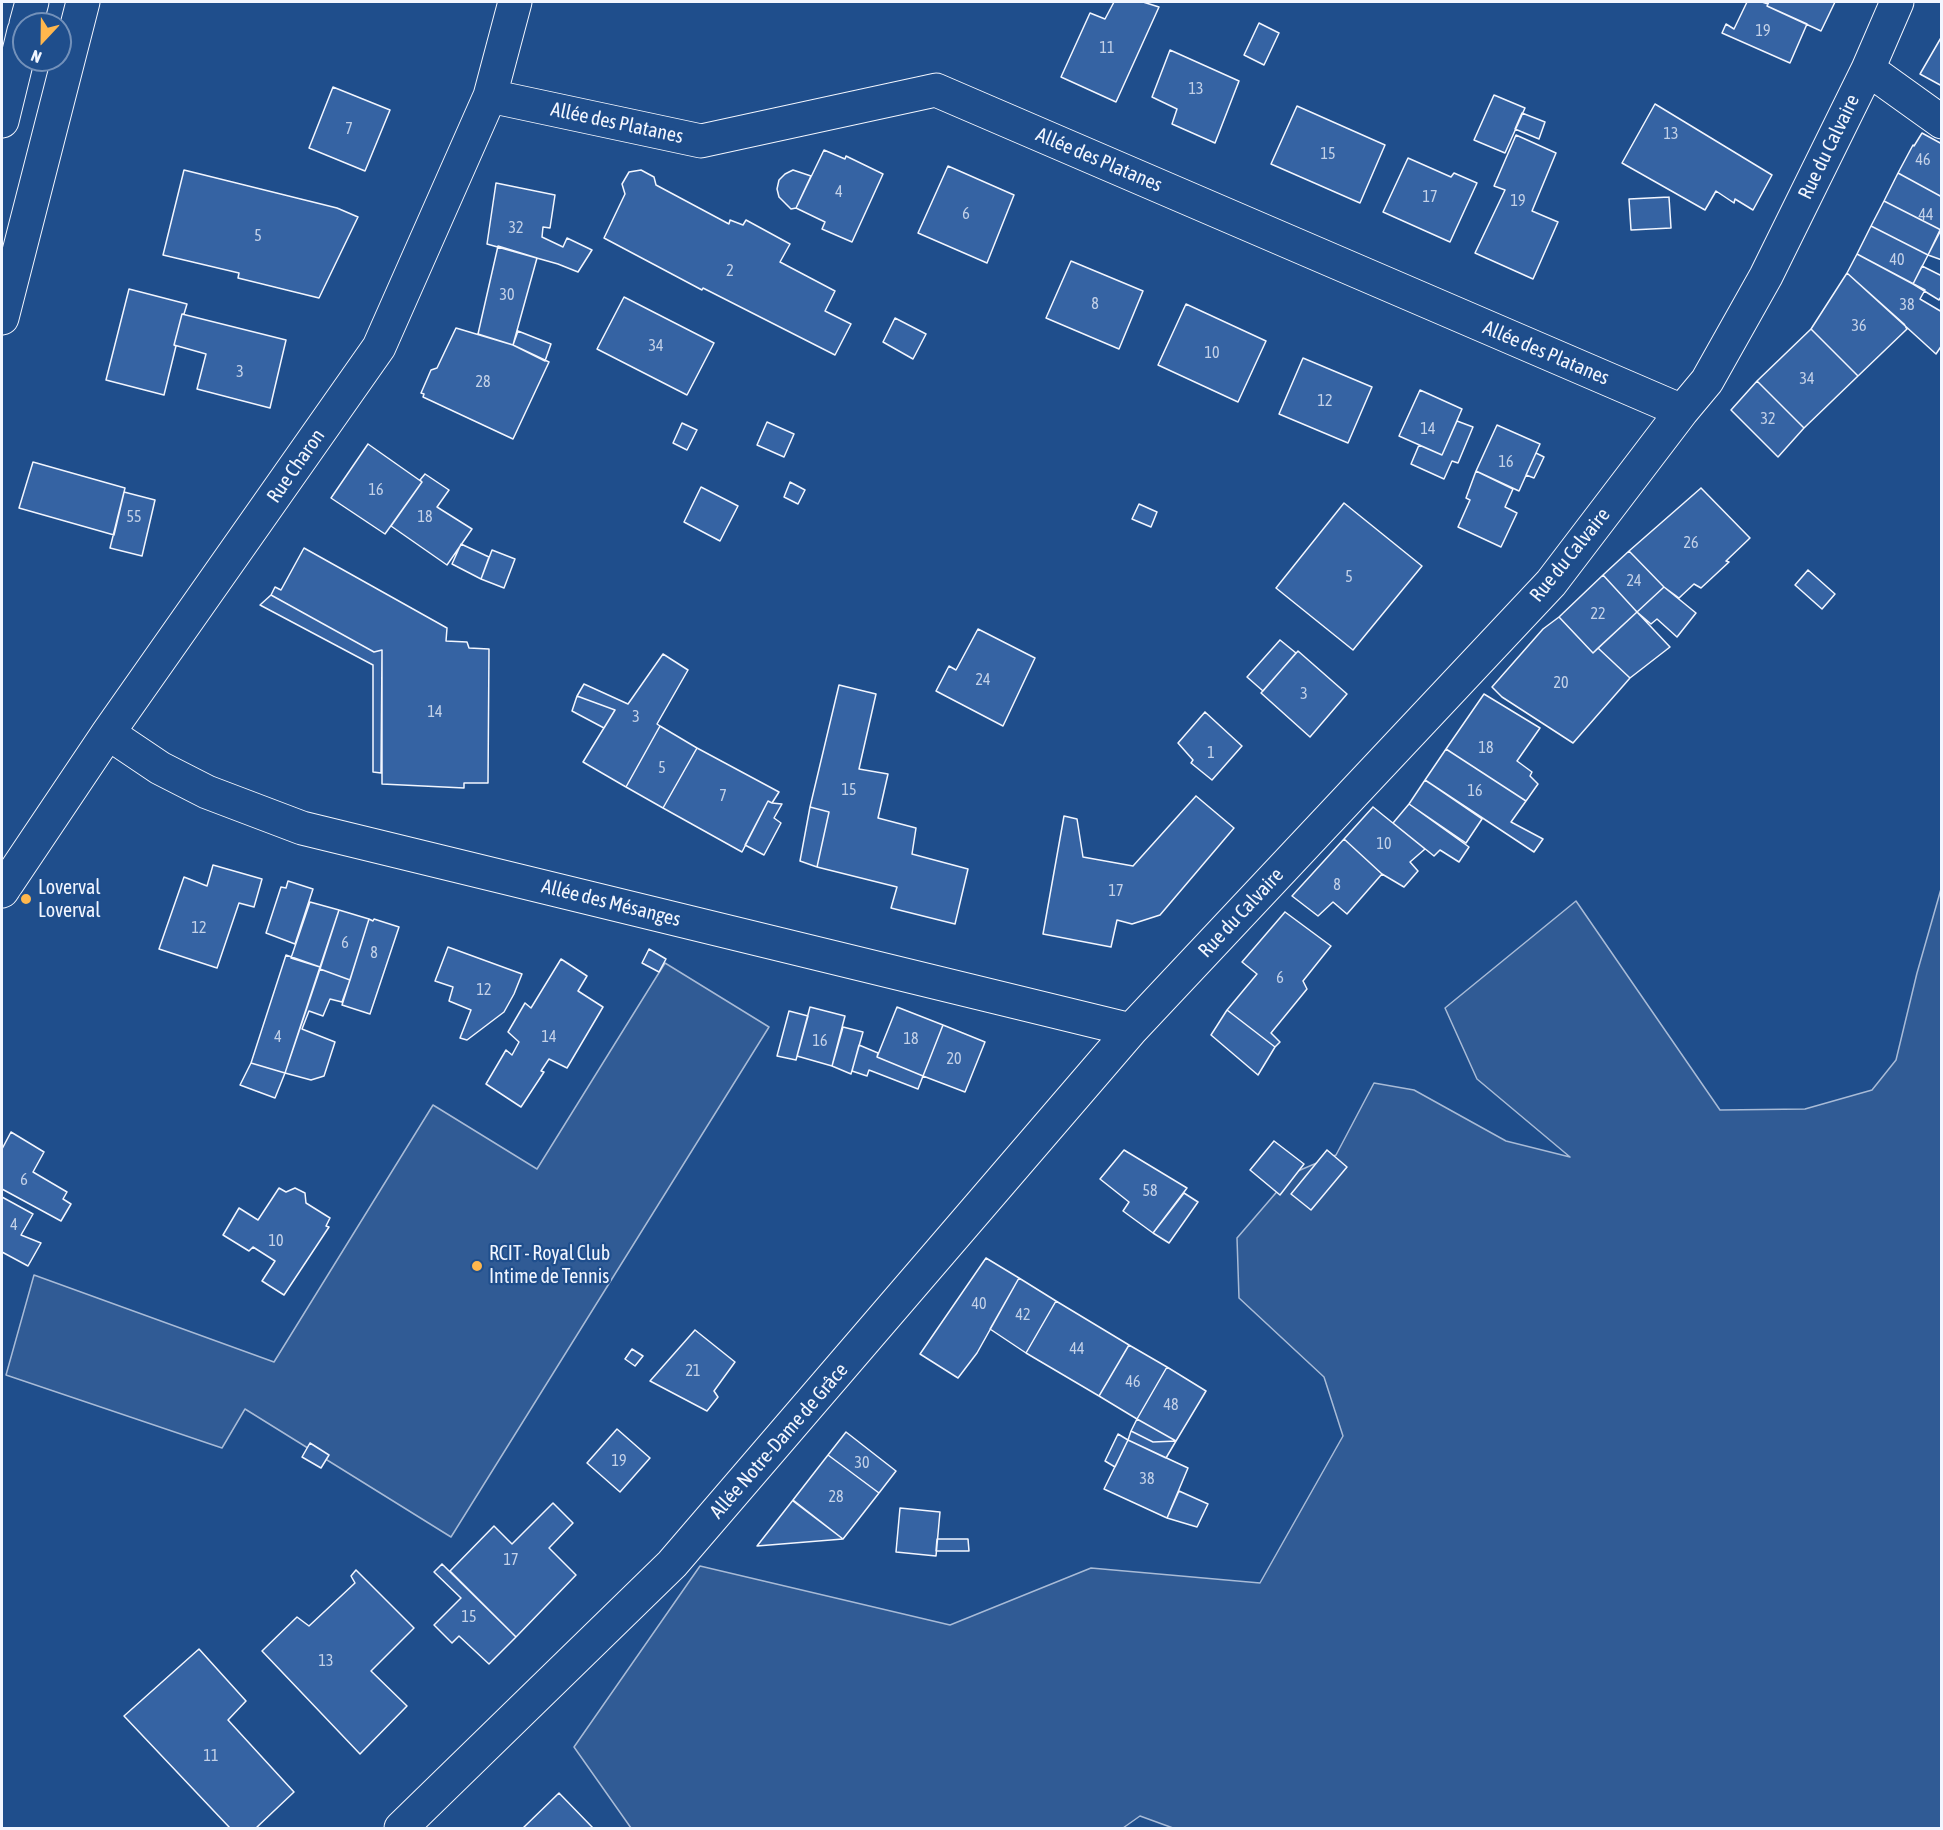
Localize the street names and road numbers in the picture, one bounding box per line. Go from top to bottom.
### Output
street label: Rue du Calvaire [1793,91,1865,203]
street label: Allée des Platanes [549,97,685,149]
street label: Allée des Platanes [1032,123,1166,197]
street label: Allée des Platanes [1479,316,1613,390]
street label: Rue Charon [262,425,330,507]
street label: Rue du Calvaire [1525,503,1615,607]
street label: Rue du Calvaire [1193,863,1289,963]
street label: Allée des Mésanges [539,874,683,932]
street label: Allée Notre-Dame de Grâce [705,1358,853,1524]

